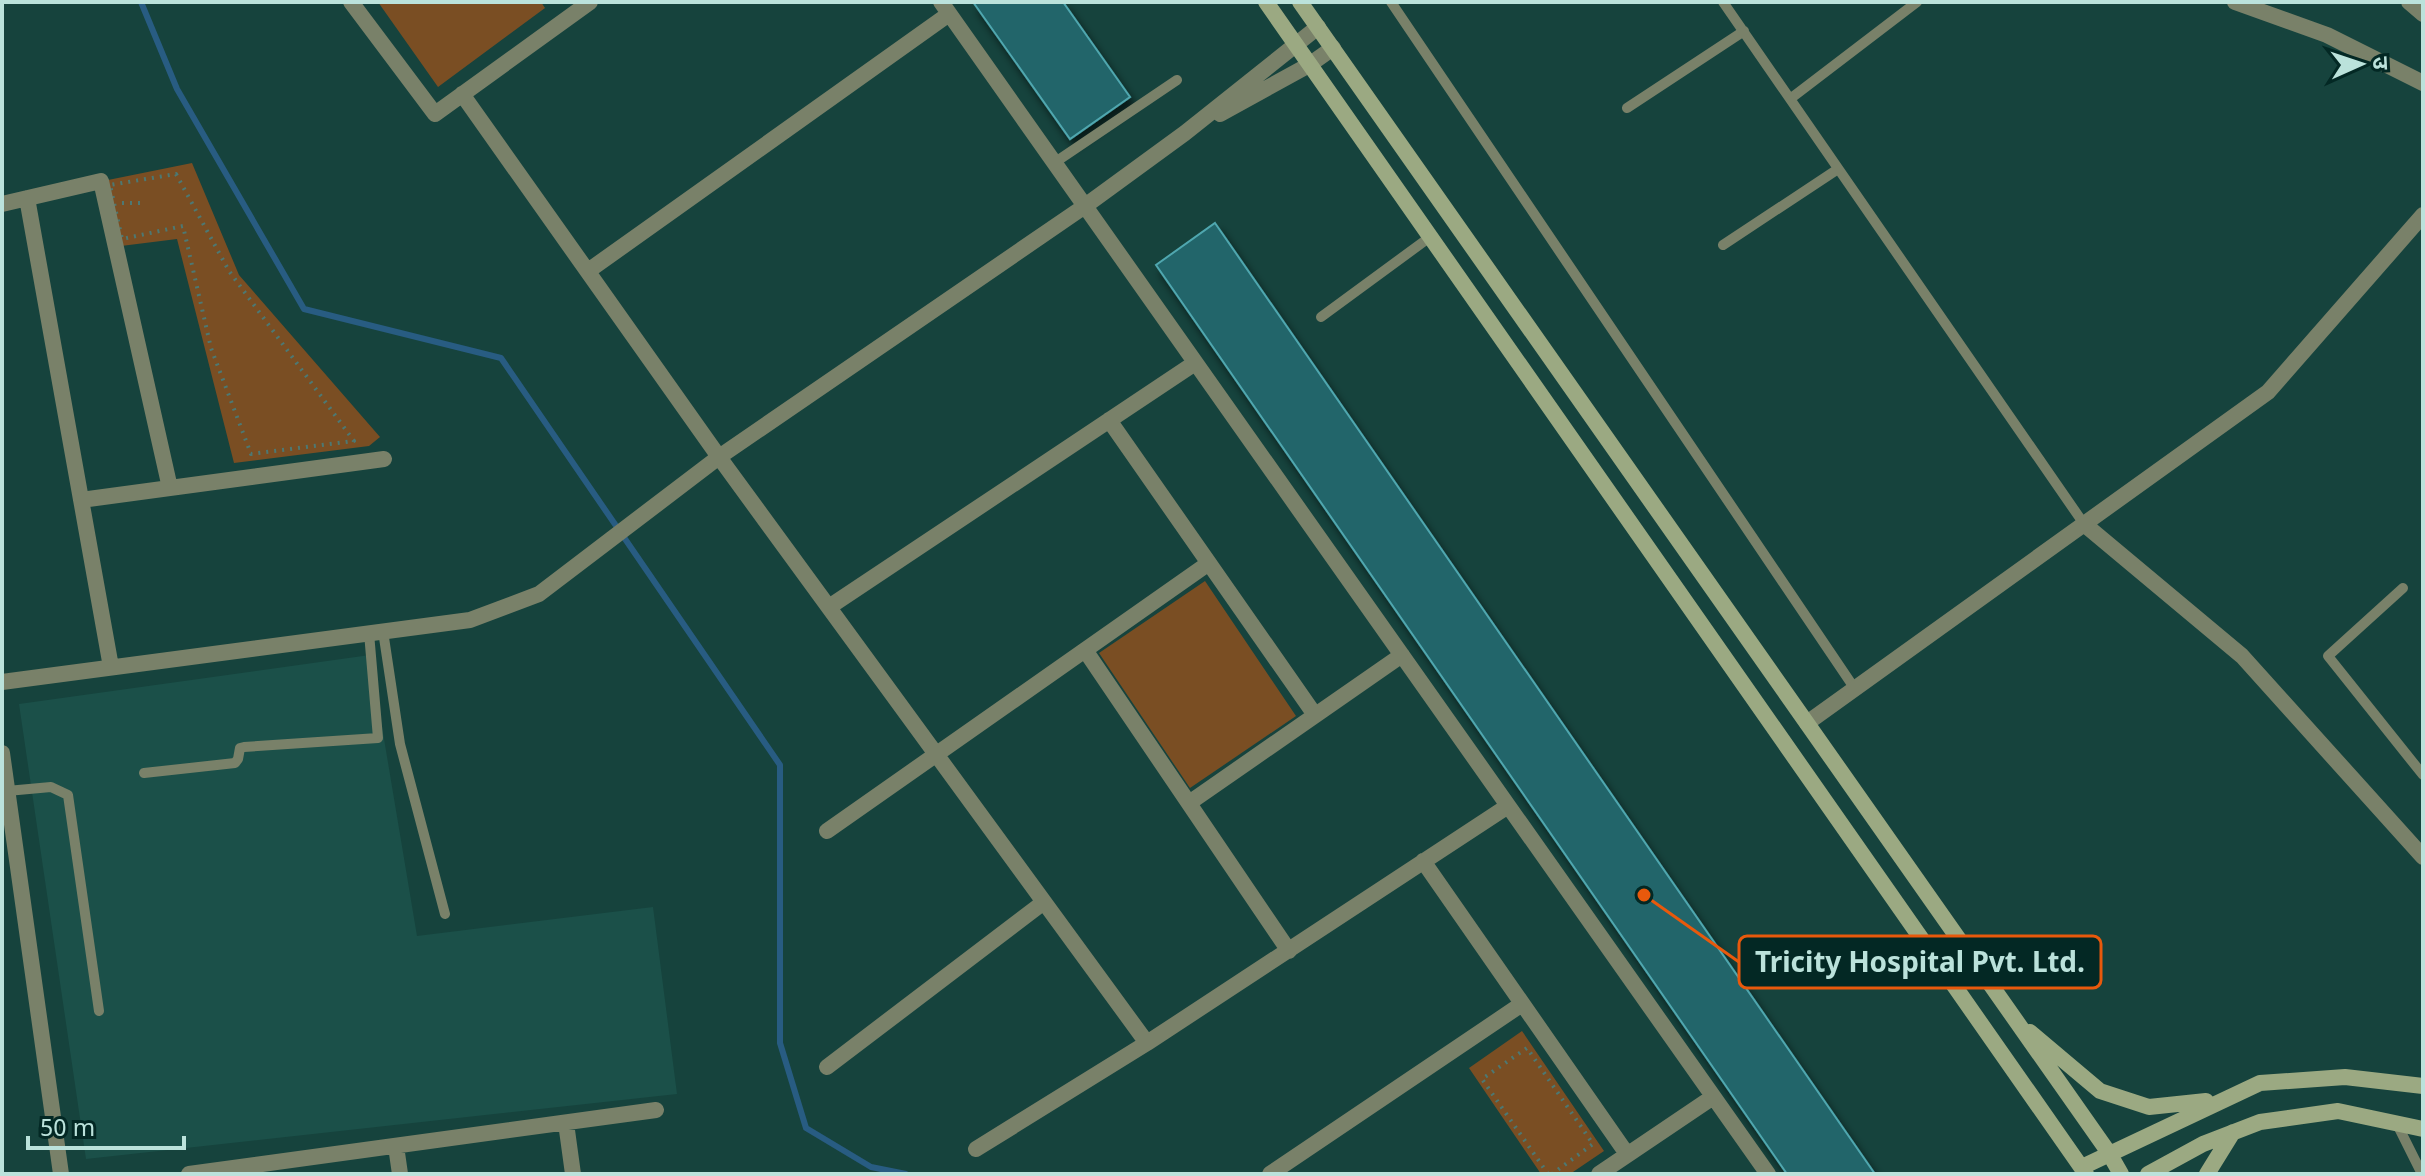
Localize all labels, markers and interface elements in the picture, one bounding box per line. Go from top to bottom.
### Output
north arrow [2321,24,2401,104]
text: उ [2364,56,2393,71]
callout: Tricity Hospital Pvt. Ltd. [1739,936,2101,988]
text: Tricity Hospital Pvt. Ltd. [1755,947,2085,983]
scale bar [28,1100,184,1150]
text: 50 m [40,1114,95,1146]

